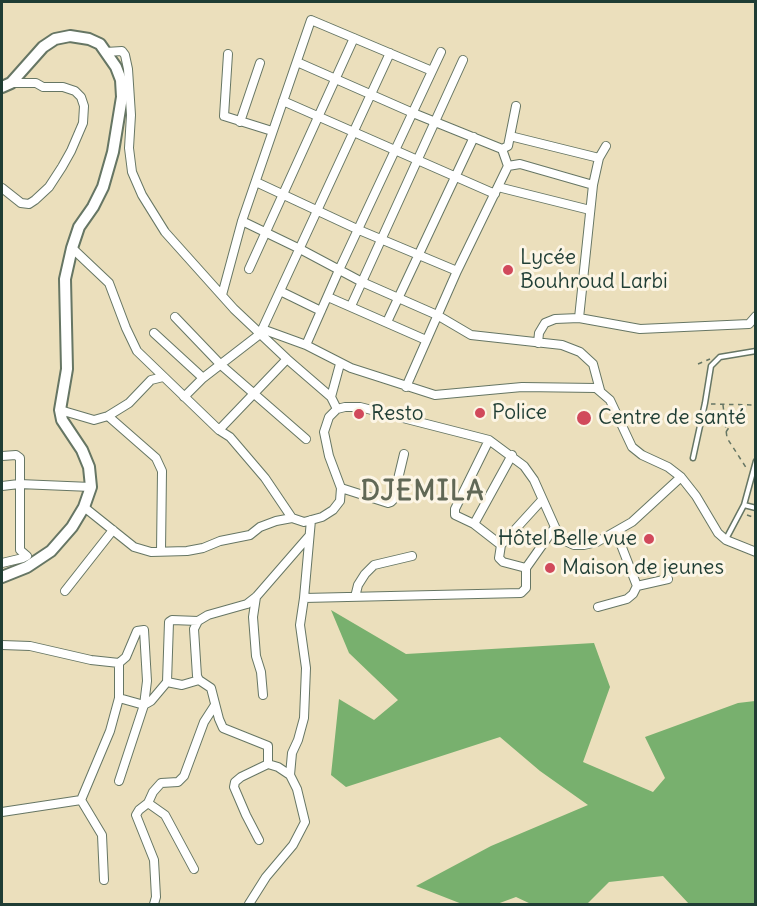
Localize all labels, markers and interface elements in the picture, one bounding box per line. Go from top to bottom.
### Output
place label: Lycée Bouhroud Larbi [520,245,668,295]
marker: Lycée Bouhroud Larbi [501,263,515,277]
place label: Police [492,400,547,426]
place label: Resto [371,401,424,427]
place label: Centre de santé [598,405,746,431]
marker: Police [473,406,487,420]
marker: Resto [352,407,366,421]
marker: Centre de santé [575,409,593,427]
district label: DJEMILA [361,476,485,508]
place label: Hôtel Belle vue [498,526,637,552]
marker: Hôtel Belle vue [642,532,656,546]
place label: Maison de jeunes [562,555,724,581]
marker: Maison de jeunes [543,561,557,575]

